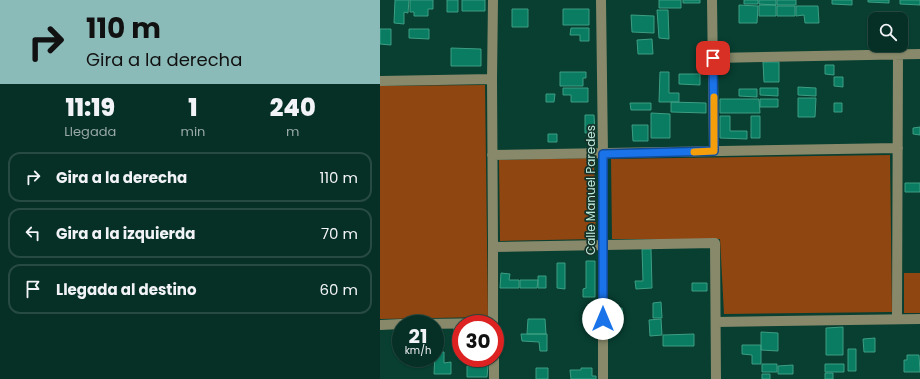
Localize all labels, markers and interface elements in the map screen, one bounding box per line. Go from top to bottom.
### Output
text: 110 m [86,9,161,48]
map controls [868,12,908,52]
button: search [868,12,908,52]
icon: right [20,16,72,68]
pin [696,41,730,75]
text: Gira a la derecha [86,47,242,72]
icon: arrive [702,47,724,69]
text: 11:19 [65,91,115,124]
text: 1 [188,91,198,124]
text: 240 [270,91,316,124]
text: Llegada [64,122,116,141]
text: min [181,122,205,141]
text: m [286,122,299,141]
street label: Calle Manuel Paredes [582,125,599,255]
icon: right [22,166,44,188]
text: Gira a la derecha [56,167,187,188]
text: 110 m [320,167,358,188]
icon: left [22,222,44,244]
text: Gira a la izquierda [56,223,195,244]
text: 70 m [321,223,358,244]
icon: arrive [22,278,44,300]
text: Llegada al destino [56,279,197,300]
text: 60 m [320,279,358,300]
position arrow [582,298,624,340]
speed limit sign: 30 [452,315,504,367]
text: 21 [409,322,427,350]
text: km/h [405,343,431,358]

